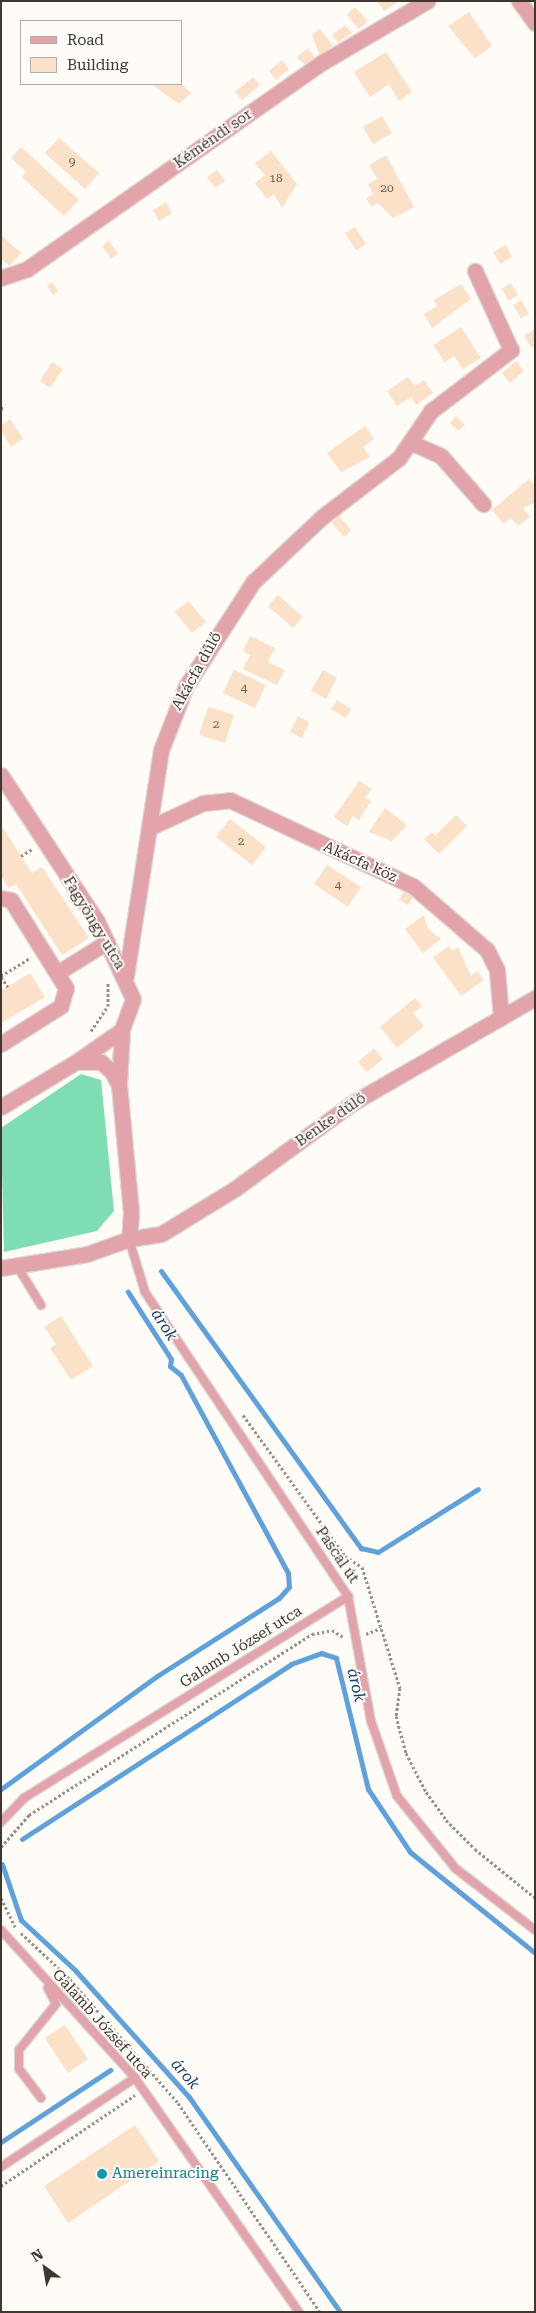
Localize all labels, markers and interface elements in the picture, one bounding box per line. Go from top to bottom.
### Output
legend [20,20,182,85]
text: Road [67,31,104,49]
text: Building [67,56,128,74]
street label: Kéméndi sor [171,106,255,172]
house number: 9 [69,156,75,170]
house number: 18 [269,172,283,186]
house number: 20 [380,182,394,196]
street label: Akácfa dűlő [168,629,226,713]
house number: 4 [241,682,247,696]
house number: 2 [213,718,219,732]
house number: 2 [238,835,244,849]
street label: Akácfa köz [320,838,400,886]
street label: Fagyöngy utca [59,873,129,973]
house number: 4 [335,879,341,893]
street label: Benke dűlő [292,1089,370,1151]
water label: árok [147,1305,181,1345]
street label: Pascal út [312,1523,362,1587]
street label: Galamb József utca [177,1602,305,1692]
water label: árok [343,1666,369,1704]
street label: Galamb József utca [48,1966,156,2082]
water label: árok [167,2055,203,2093]
place label: Amereinracing [112,2165,218,2183]
marker: Amereinracing [96,2168,108,2180]
north arrow [20,2243,70,2293]
text: N [28,2246,46,2265]

